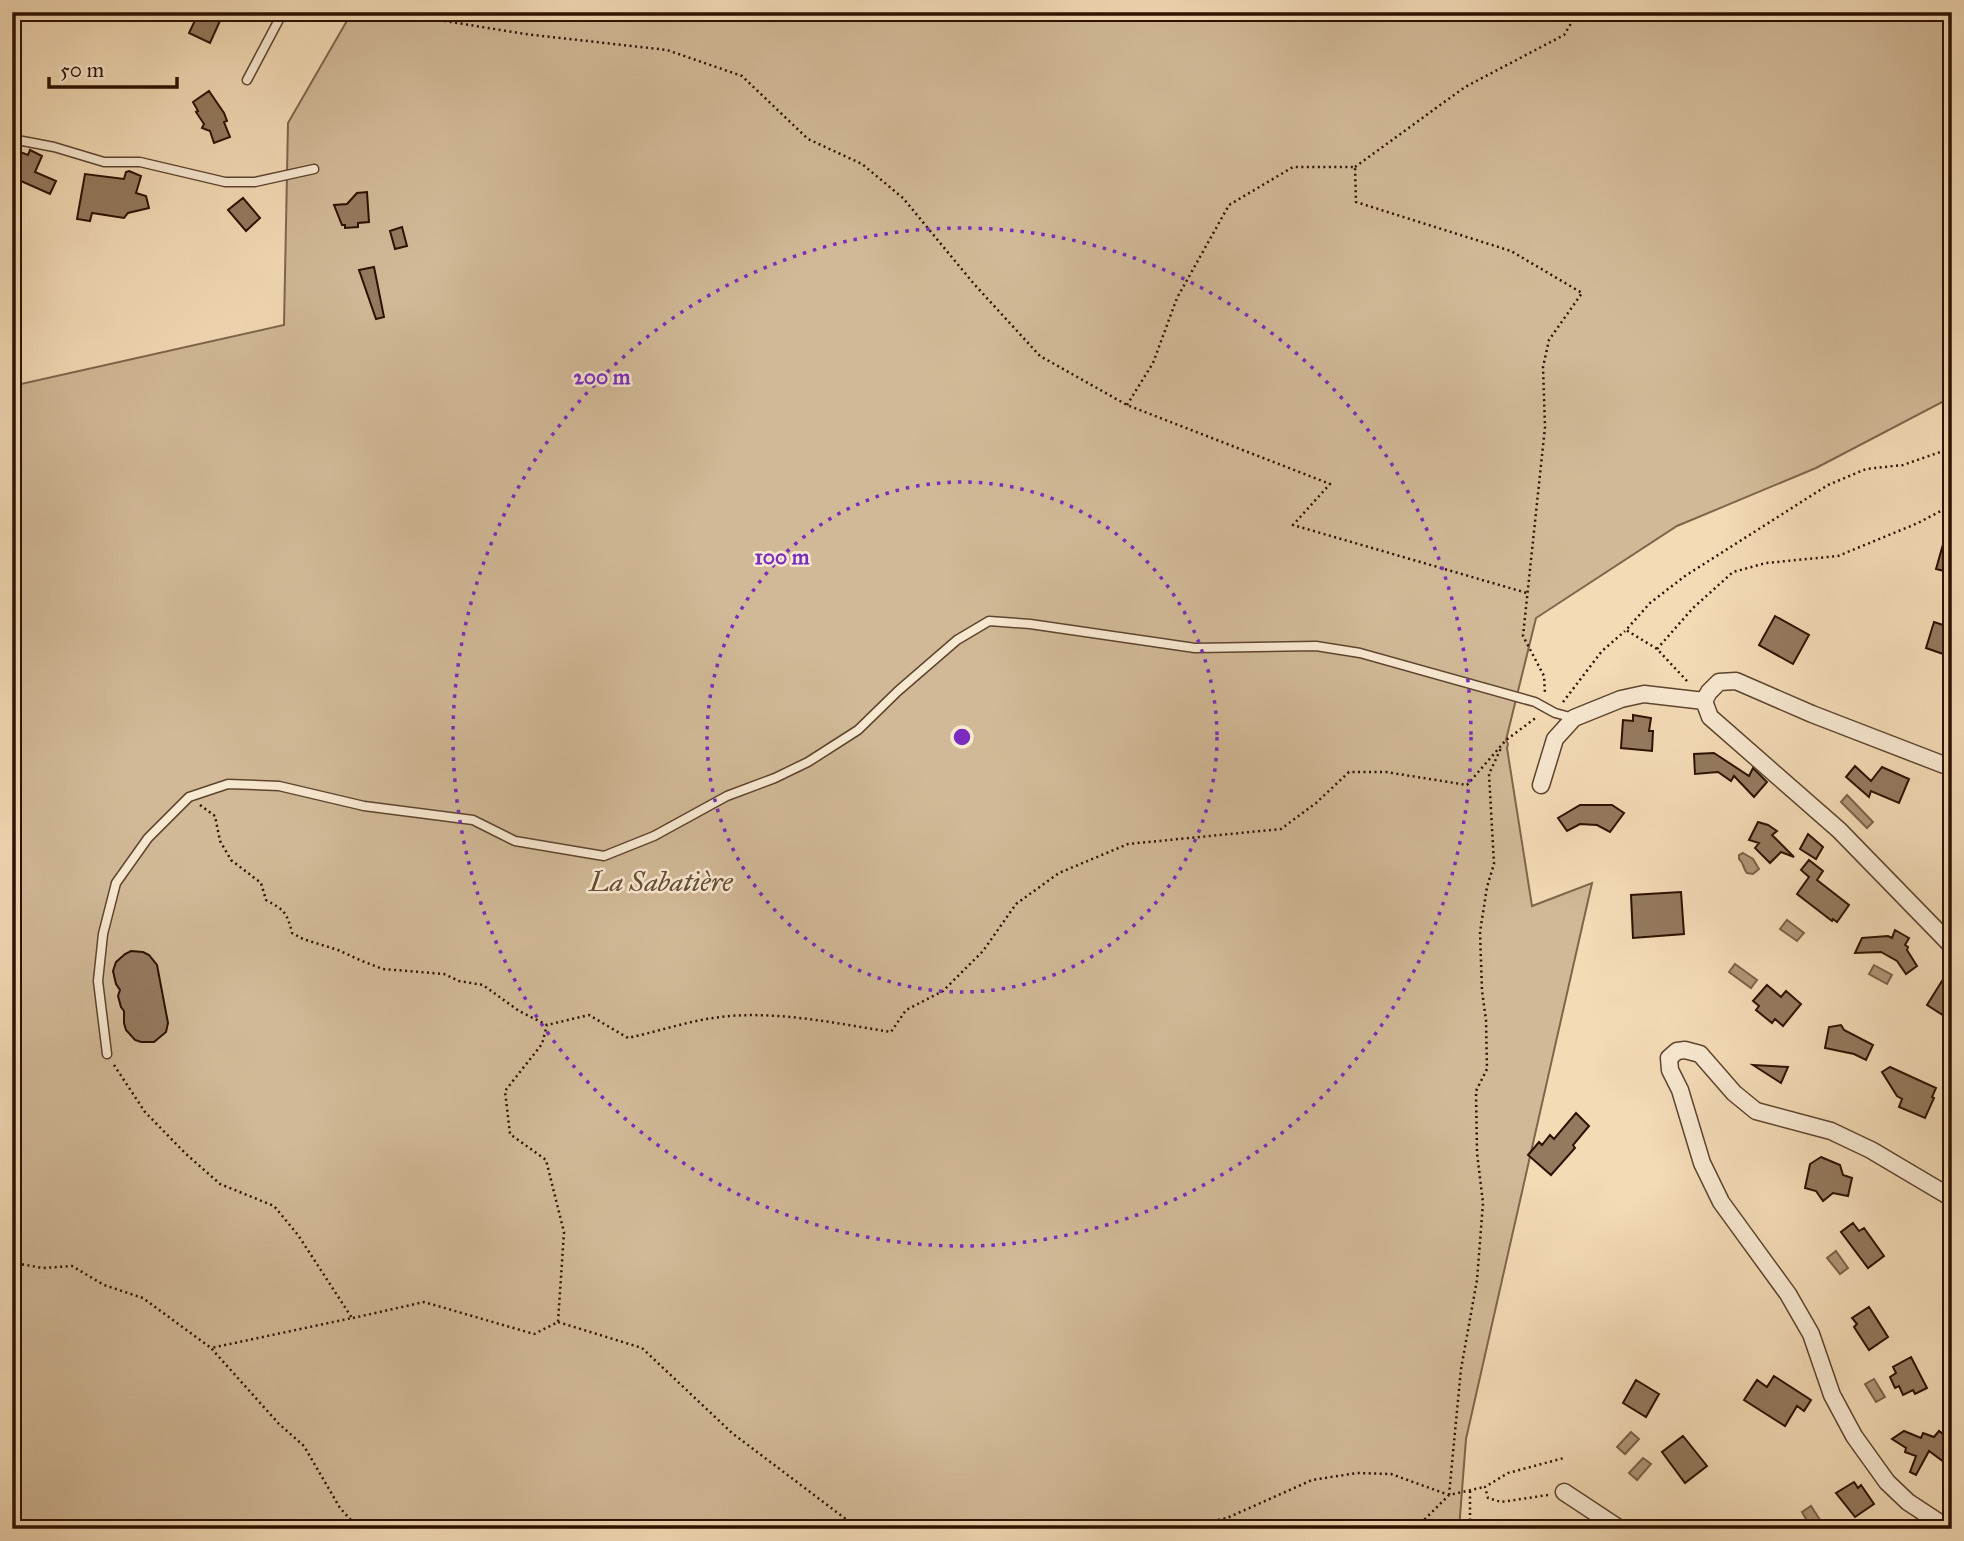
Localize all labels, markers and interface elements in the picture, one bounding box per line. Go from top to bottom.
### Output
scale bar [49,46,177,90]
text: 50 m [60,57,105,83]
text: 200 m [574,364,631,390]
text: 100 m [755,544,810,570]
centre of rings [950,725,974,749]
park label: La Sabatière [587,864,733,899]

